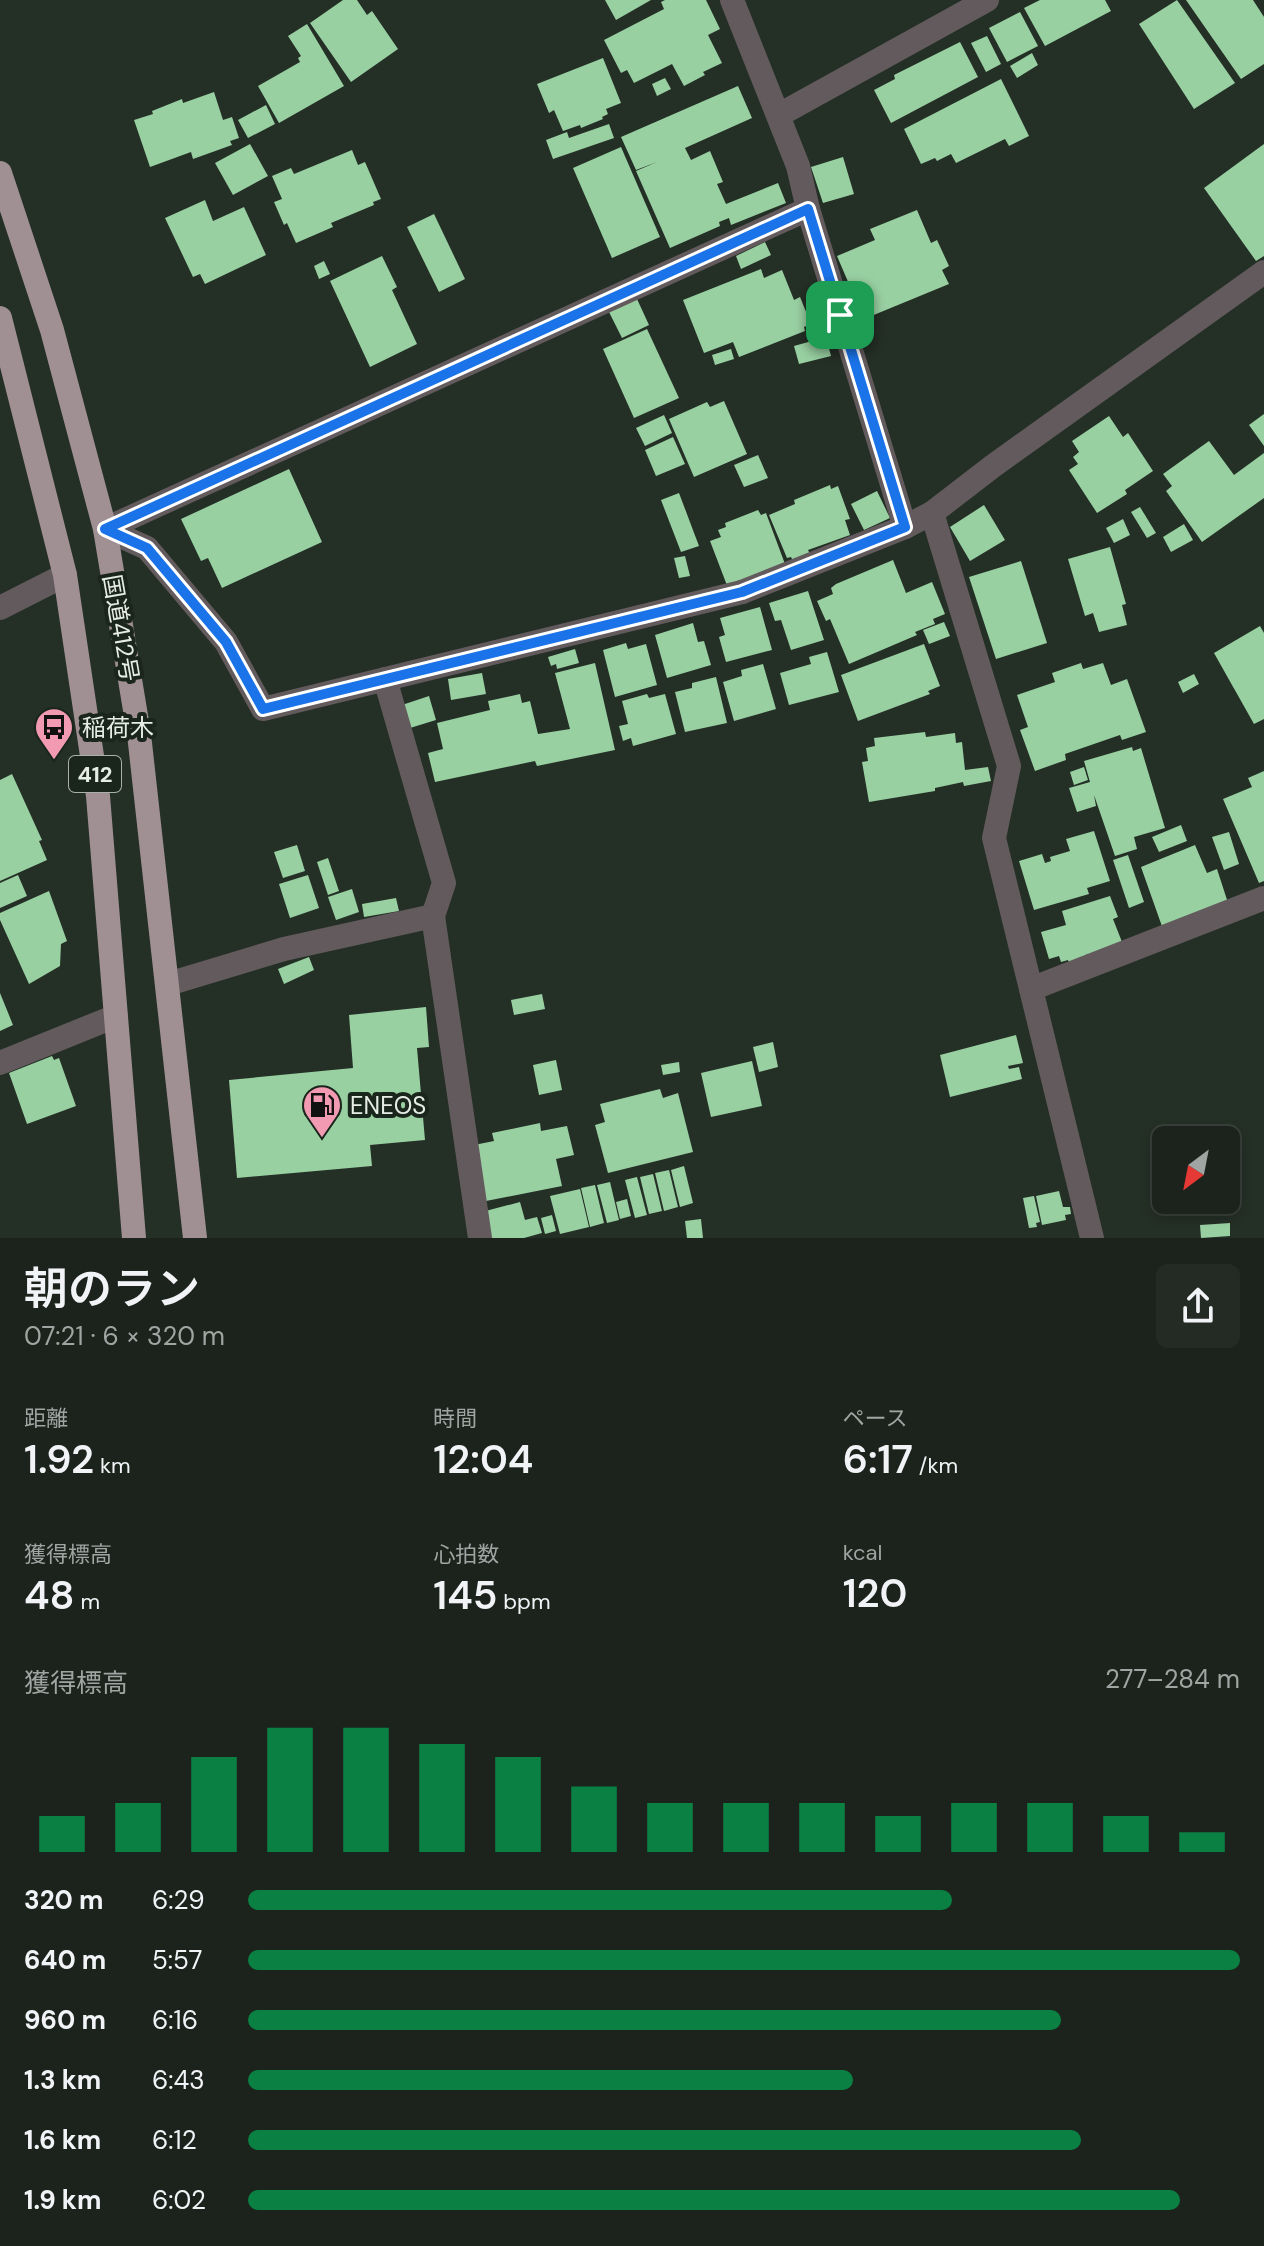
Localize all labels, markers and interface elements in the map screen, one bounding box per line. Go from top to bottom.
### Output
pin [806,281,874,349]
icon: arrive [818,293,862,337]
street label: 国道412号 [96,572,146,684]
bus stop icon: 稲荷木 [33,706,75,761]
place label: 稲荷木 [82,712,154,743]
road number: 412 [69,756,121,792]
fuel station icon: ENEOS [301,1084,343,1139]
place label: ENEOS [350,1090,426,1121]
north arrow [1152,1126,1240,1214]
map controls [1152,1126,1240,1214]
text: 朝のラン [24,1260,200,1318]
button: share [1156,1264,1240,1348]
text: 07:21 · 6 × 320 m [24,1319,225,1353]
text: 距離 [24,1404,68,1433]
text: 時間 [433,1404,477,1433]
text: ペース [843,1404,908,1433]
text: 1.92 [24,1433,94,1485]
text: 12:04 [433,1433,533,1485]
text: 6:17 [843,1433,913,1485]
text: km [94,1451,131,1480]
text: /km [913,1451,958,1480]
text: kcal [843,1538,882,1567]
text: 獲得標高 [24,1540,112,1569]
text: 心拍数 [433,1540,499,1569]
text: 120 [843,1567,907,1619]
text: 48 [24,1569,75,1621]
text: 145 [433,1569,498,1621]
text: m [75,1587,100,1616]
text: bpm [498,1587,551,1616]
text: 277–284 m [1105,1662,1240,1696]
text: 獲得標高 [24,1666,128,1700]
text: 320 m [24,1883,103,1917]
text: 6:29 [152,1883,205,1917]
text: 640 m [24,1943,106,1977]
text: 5:57 [152,1943,202,1977]
text: 960 m [24,2003,106,2037]
text: 6:16 [152,2003,198,2037]
text: 1.3 km [24,2063,101,2097]
text: 6:43 [152,2063,205,2097]
text: 1.6 km [24,2123,101,2157]
text: 6:12 [152,2123,197,2157]
text: 1.9 km [24,2183,101,2217]
text: 6:02 [152,2183,206,2217]

